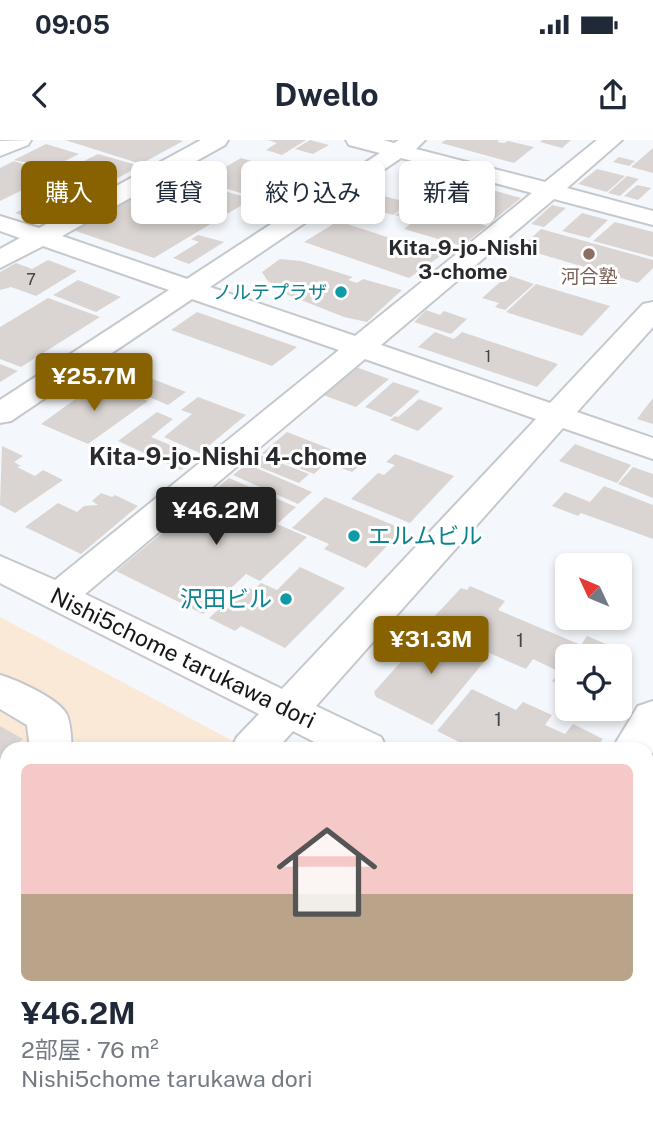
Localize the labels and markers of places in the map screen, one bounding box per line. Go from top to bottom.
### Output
marker: 河合塾 [581,246,597,262]
place label: 河合塾 [560,265,618,287]
place label: ノルテプラザ [213,281,327,303]
marker: ノルテプラザ [333,284,349,300]
pin: ¥25.7M [37,354,151,413]
pin: ¥46.2M [159,488,273,547]
place label: エルムビル [368,522,483,549]
marker: エルムビル [346,528,362,544]
place label: 沢田ビル [180,585,272,612]
marker: 沢田ビル [278,591,294,607]
pin: ¥31.3M [374,616,488,676]

